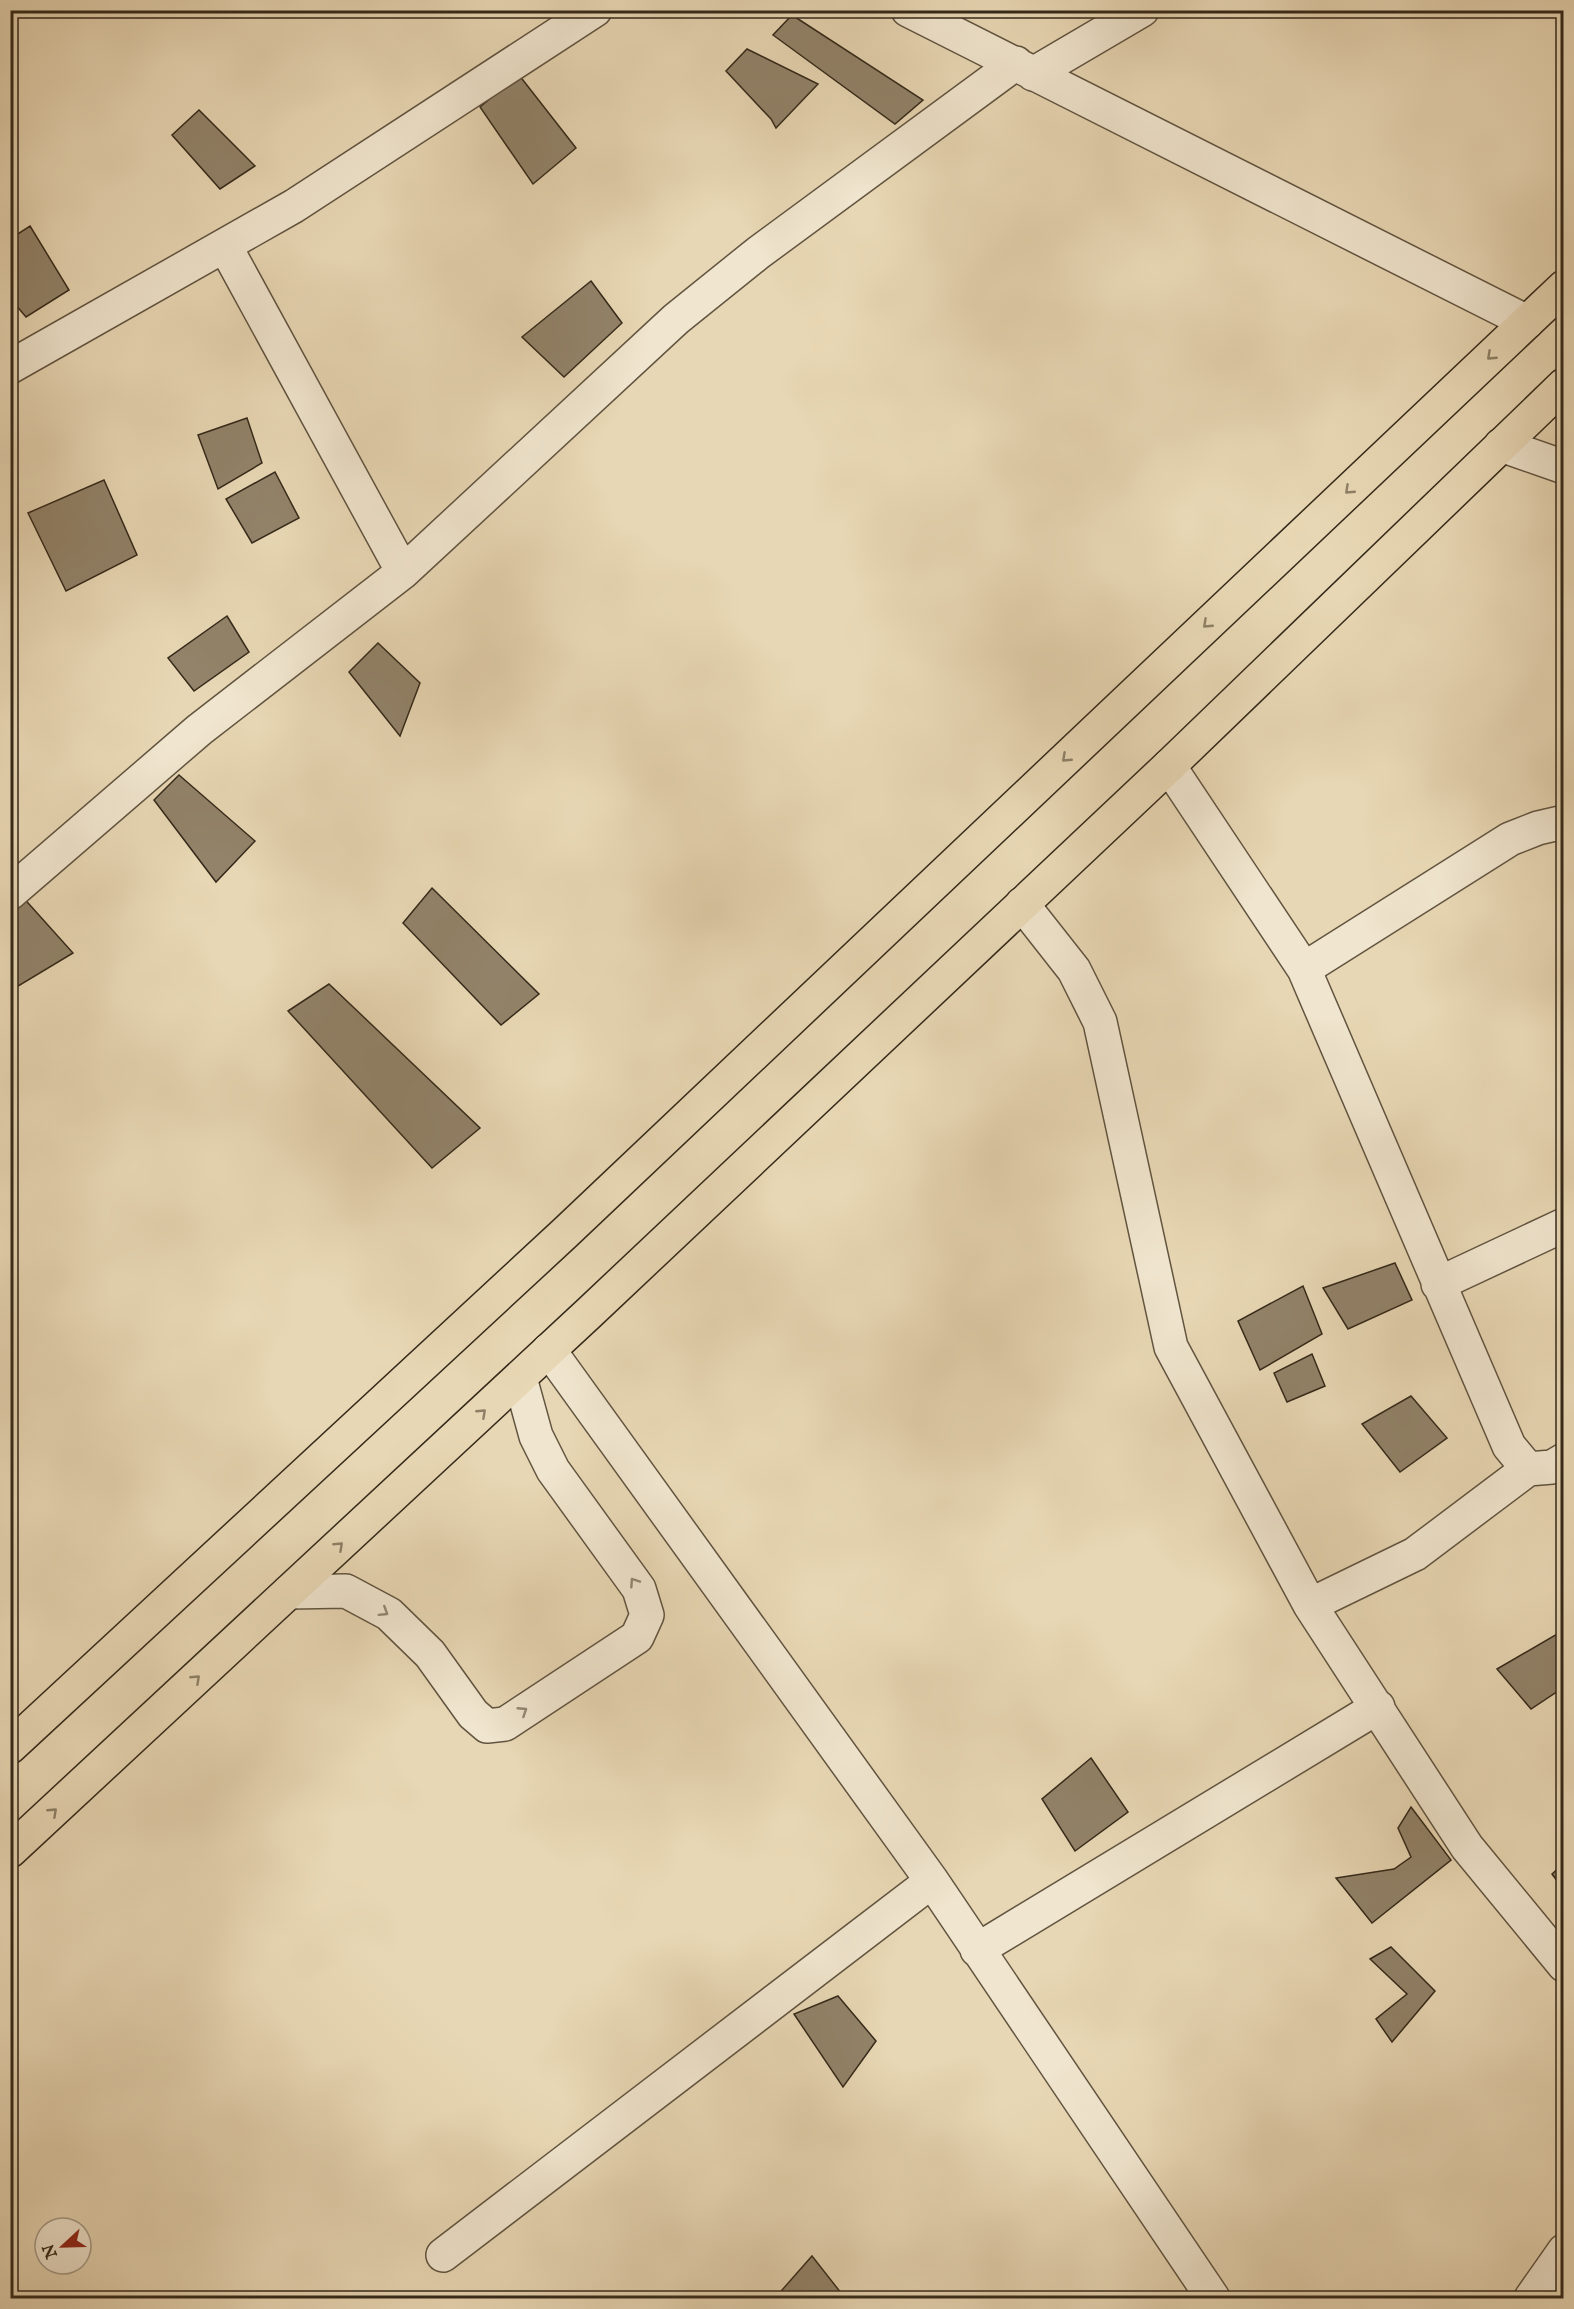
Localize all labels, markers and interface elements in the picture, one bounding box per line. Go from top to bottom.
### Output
one-way arrow [1487,349,1497,360]
one-way arrow [1345,483,1356,494]
one-way arrow [1204,617,1215,628]
one-way arrow [1062,751,1073,762]
one-way arrow [475,1409,485,1420]
one-way arrow [332,1542,343,1553]
one-way arrow [630,1578,641,1589]
one-way arrow [378,1604,388,1616]
one-way arrow [189,1675,200,1686]
one-way arrow [517,1708,528,1719]
one-way arrow [46,1808,57,1819]
north arrow [33,2216,93,2276]
text: N [39,2241,63,2262]

